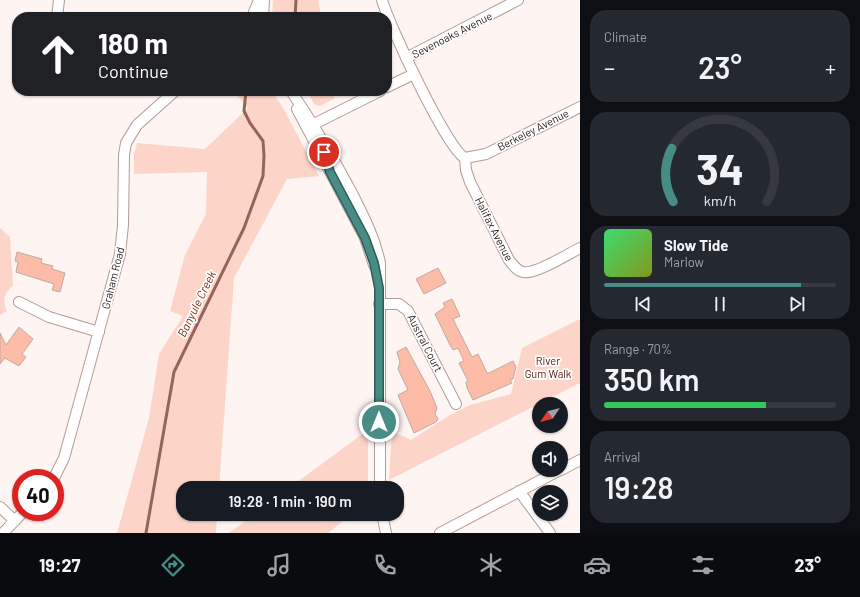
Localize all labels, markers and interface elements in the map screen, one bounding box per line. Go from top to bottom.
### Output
street label: Sevenoaks Avenue [409,9,494,60]
text: 180 m [98,26,168,60]
icon: ahead [32,28,84,80]
text: Climate [604,29,647,45]
text: 23° [698,49,742,85]
text: − [604,54,615,80]
text: + [825,54,836,80]
text: Continue [98,60,169,82]
street label: Berkeley Avenue [495,106,571,153]
pin [307,135,341,169]
icon: arrive [313,141,335,163]
text: 34 [696,143,744,193]
text: km/h [704,192,736,209]
street label: Halifax Avenue [473,195,516,263]
text: Slow Tide [664,236,728,254]
street label: Graham Road [99,245,127,310]
text: Marlow [664,254,704,270]
water label: Banyule Creek [174,268,218,339]
icon: previous [632,293,654,315]
icon: pause [709,293,731,315]
icon: next [786,293,808,315]
street label: Austral Court [405,312,446,374]
text: Range · 70% [604,341,672,357]
park label: River Gum Walk [525,354,572,380]
text: 350 km [604,361,699,397]
north arrow [532,397,568,433]
map controls [532,397,568,521]
position arrow [358,401,400,443]
button: sound [532,441,568,477]
text: Arrival [604,449,640,465]
speed limit sign: 40 [12,469,64,521]
text: 19:28 [604,469,674,505]
button: layers [532,485,568,521]
text: 19:28 · 1 min · 190 m [228,492,352,510]
icon: directions [159,551,187,579]
icon: music [265,551,293,579]
icon: phone [371,551,399,579]
icon: climate [477,551,505,579]
icon: car [583,551,611,579]
icon: filters [689,551,717,579]
text: 19:27 [39,554,81,576]
text: 23° [795,554,821,576]

